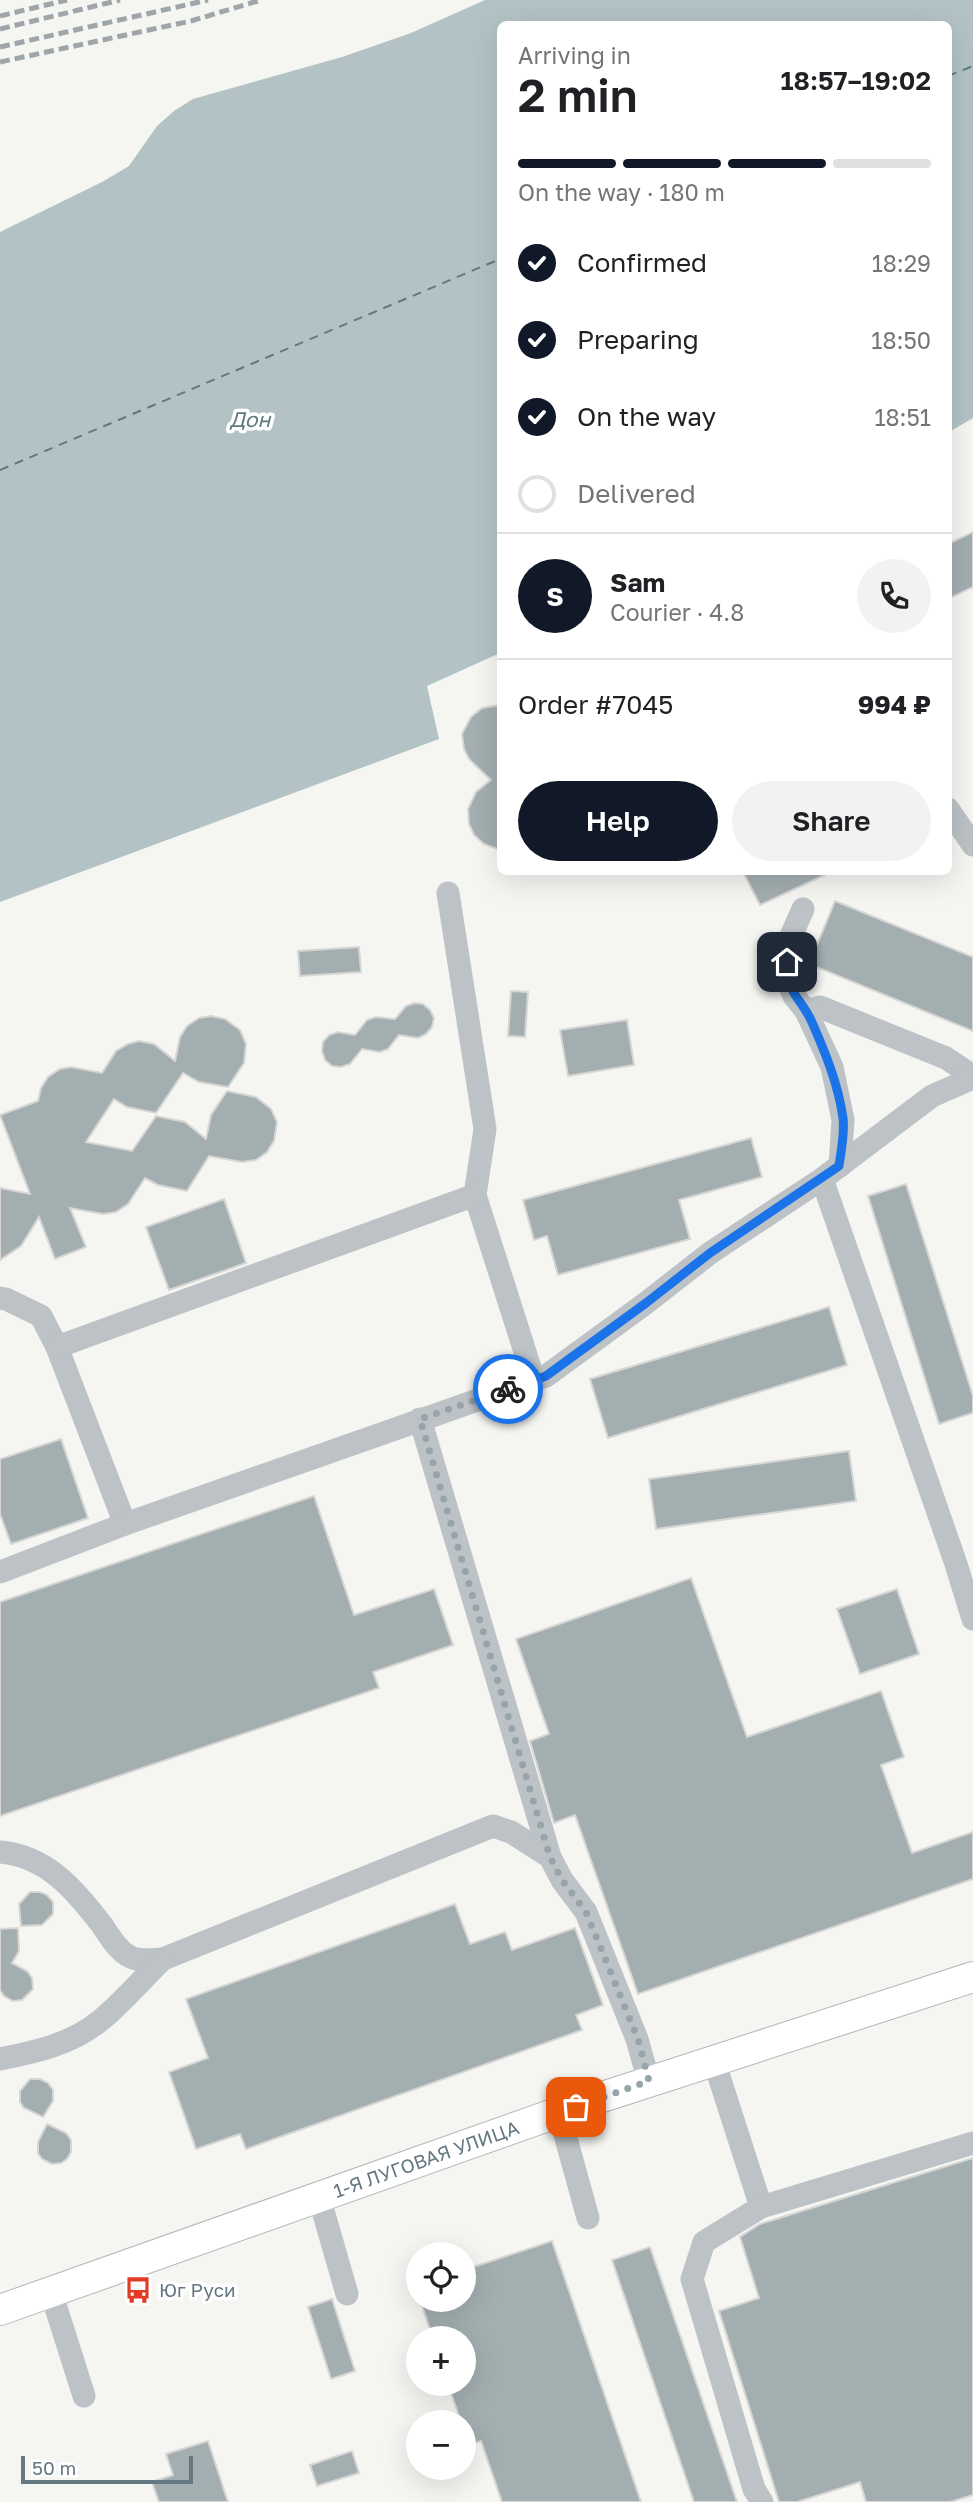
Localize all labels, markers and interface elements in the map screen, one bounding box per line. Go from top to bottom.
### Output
text: Arriving in [518,41,631,69]
text: 18:57–19:02 [781,65,931,96]
text: 2 min [518,67,638,122]
text: On the way · 180 m [518,178,725,206]
icon: check [518,244,556,282]
text: Confirmed [577,247,707,278]
text: 18:29 [872,249,931,277]
icon: check [518,321,556,359]
text: Preparing [577,324,699,355]
text: 18:50 [871,326,931,354]
icon: check [518,398,556,436]
text: On the way [577,401,716,432]
text: 18:51 [874,403,931,431]
water label: Дон [229,406,271,432]
text: Delivered [577,478,696,509]
button: phone [857,559,931,633]
text: Sam [610,567,665,598]
text: S [546,581,564,612]
text: Courier · 4.8 [610,598,744,626]
text: Order #7045 [518,689,673,720]
text: 994 ₽ [858,689,931,720]
button: Help [518,781,718,861]
button: Share [732,781,931,861]
pin [757,932,817,992]
icon: home [768,943,806,981]
courier [473,1354,543,1424]
icon: bike [489,1370,527,1408]
pin [546,2077,606,2137]
icon: bag [557,2088,595,2126]
street label: 1-Я ЛУГОВАЯ УЛИЦА [330,2115,522,2202]
map controls [406,2242,476,2480]
button: locate [406,2242,476,2312]
bus stop icon: Юг Руси [123,2275,153,2305]
place label: Юг Руси [159,2278,236,2301]
button: + [406,2326,476,2396]
button: − [406,2410,476,2480]
scale bar [21,2453,192,2485]
text: 50 m [32,2456,76,2479]

